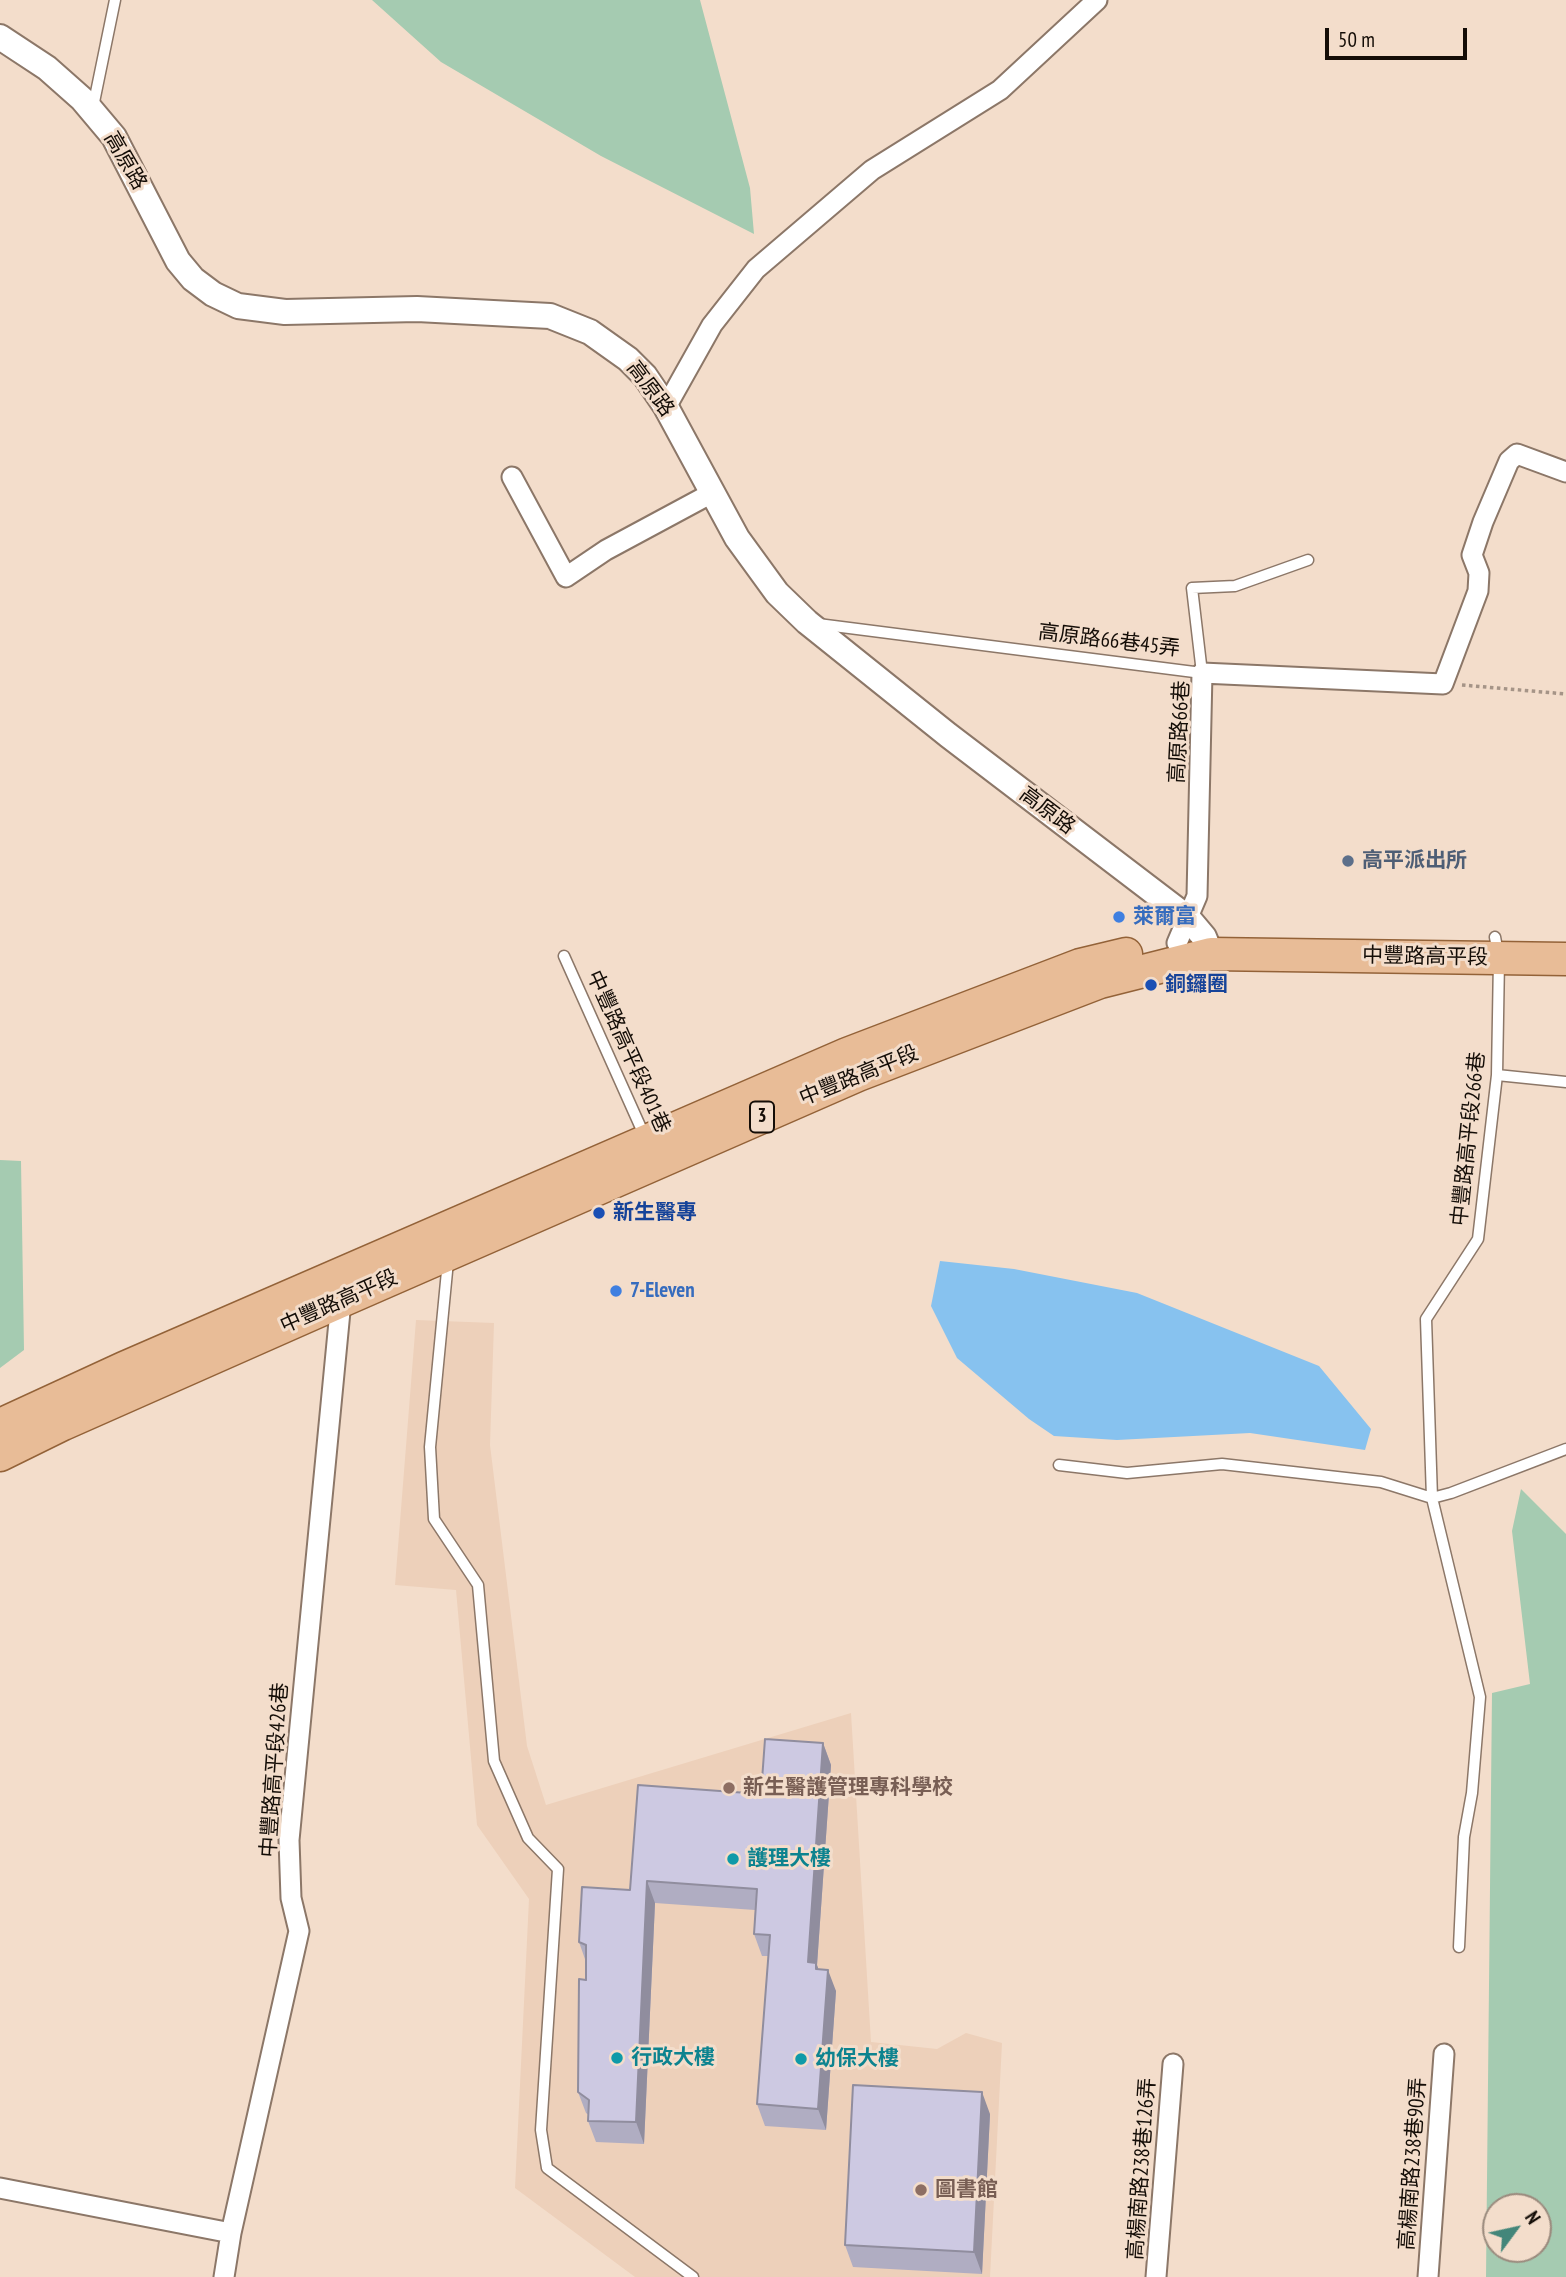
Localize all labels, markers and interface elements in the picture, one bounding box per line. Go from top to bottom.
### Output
scale bar [1328,14,1470,58]
text: 50 m [1338,26,1375,53]
street label: 高原路 [98,127,152,195]
street label: 高原路 [621,356,679,422]
street label: 高原路66巷45弄 [1037,620,1181,662]
street label: 高原路66巷 [1165,680,1195,784]
street label: 高原路 [1014,782,1080,840]
place label: 高平派出所 [1362,848,1467,874]
marker: 高平派出所 [1340,853,1356,869]
place label: 萊爾富 [1133,904,1196,930]
marker: 萊爾富 [1111,909,1127,925]
street label: 中豐路高平段 [1362,943,1488,971]
street label: 中豐路高平段401巷 [581,967,675,1137]
place label: 銅鑼圈 [1165,972,1228,998]
marker: 銅鑼圈 [1143,977,1159,993]
street label: 中豐路高平段 [796,1041,922,1111]
street label: 中豐路高平段266巷 [1447,1050,1491,1228]
road number: 3 [750,1102,774,1133]
place label: 新生醫專 [613,1200,697,1226]
marker: 新生醫專 [591,1205,607,1221]
street label: 中豐路高平段 [276,1265,402,1339]
place label: 7-Eleven [630,1278,695,1304]
marker: 7-Eleven [608,1283,624,1299]
street label: 中豐路高平段426巷 [256,1682,294,1858]
place label: 新生醫護管理專科學校 [743,1775,953,1801]
marker: 新生醫護管理專科學校 [721,1780,737,1796]
place label: 護理大樓 [747,1846,831,1872]
marker: 護理大樓 [725,1851,741,1867]
place label: 行政大樓 [631,2045,715,2071]
place label: 幼保大樓 [815,2046,899,2072]
marker: 行政大樓 [609,2050,625,2066]
marker: 幼保大樓 [793,2051,809,2067]
street label: 高楊南路238巷126弄 [1123,2077,1161,2261]
street label: 高楊南路238巷90弄 [1394,2077,1432,2251]
place label: 圖書館 [935,2177,998,2203]
marker: 圖書館 [913,2182,929,2198]
north arrow [1482,2193,1552,2263]
text: N [1520,2207,1546,2228]

